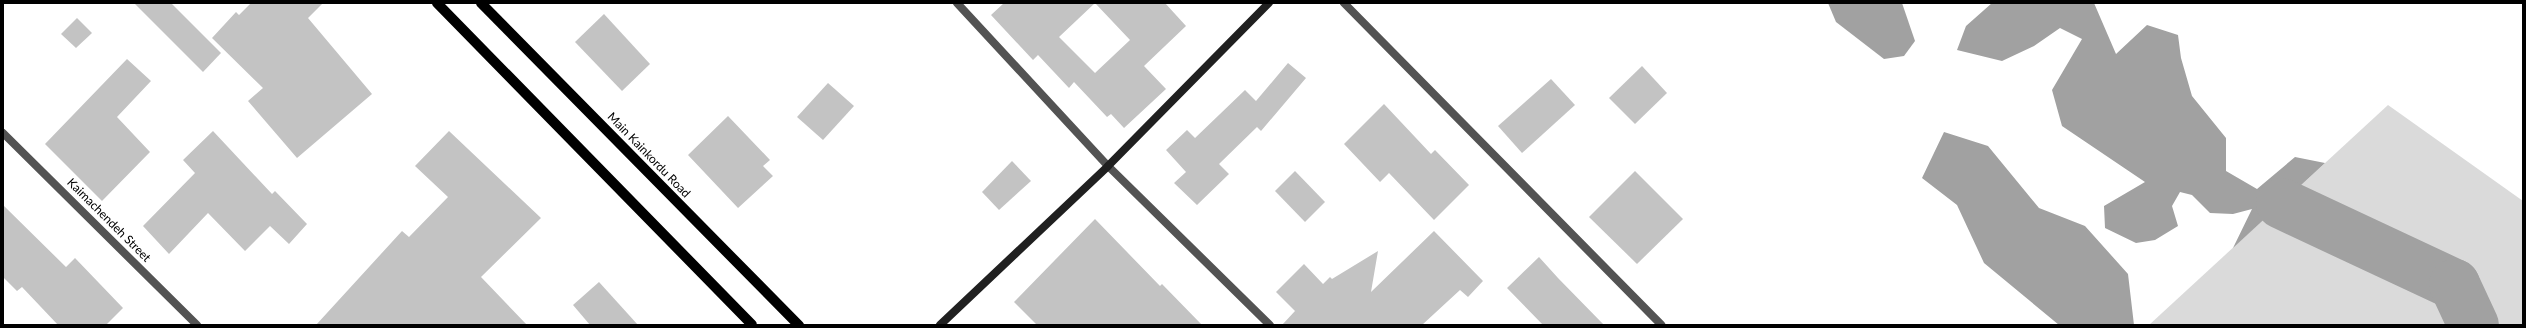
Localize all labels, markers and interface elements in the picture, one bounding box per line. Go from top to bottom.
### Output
street label: Main Kainkordu Road [605,109,693,201]
street label: Kaimachendeh Street [64,175,154,265]

